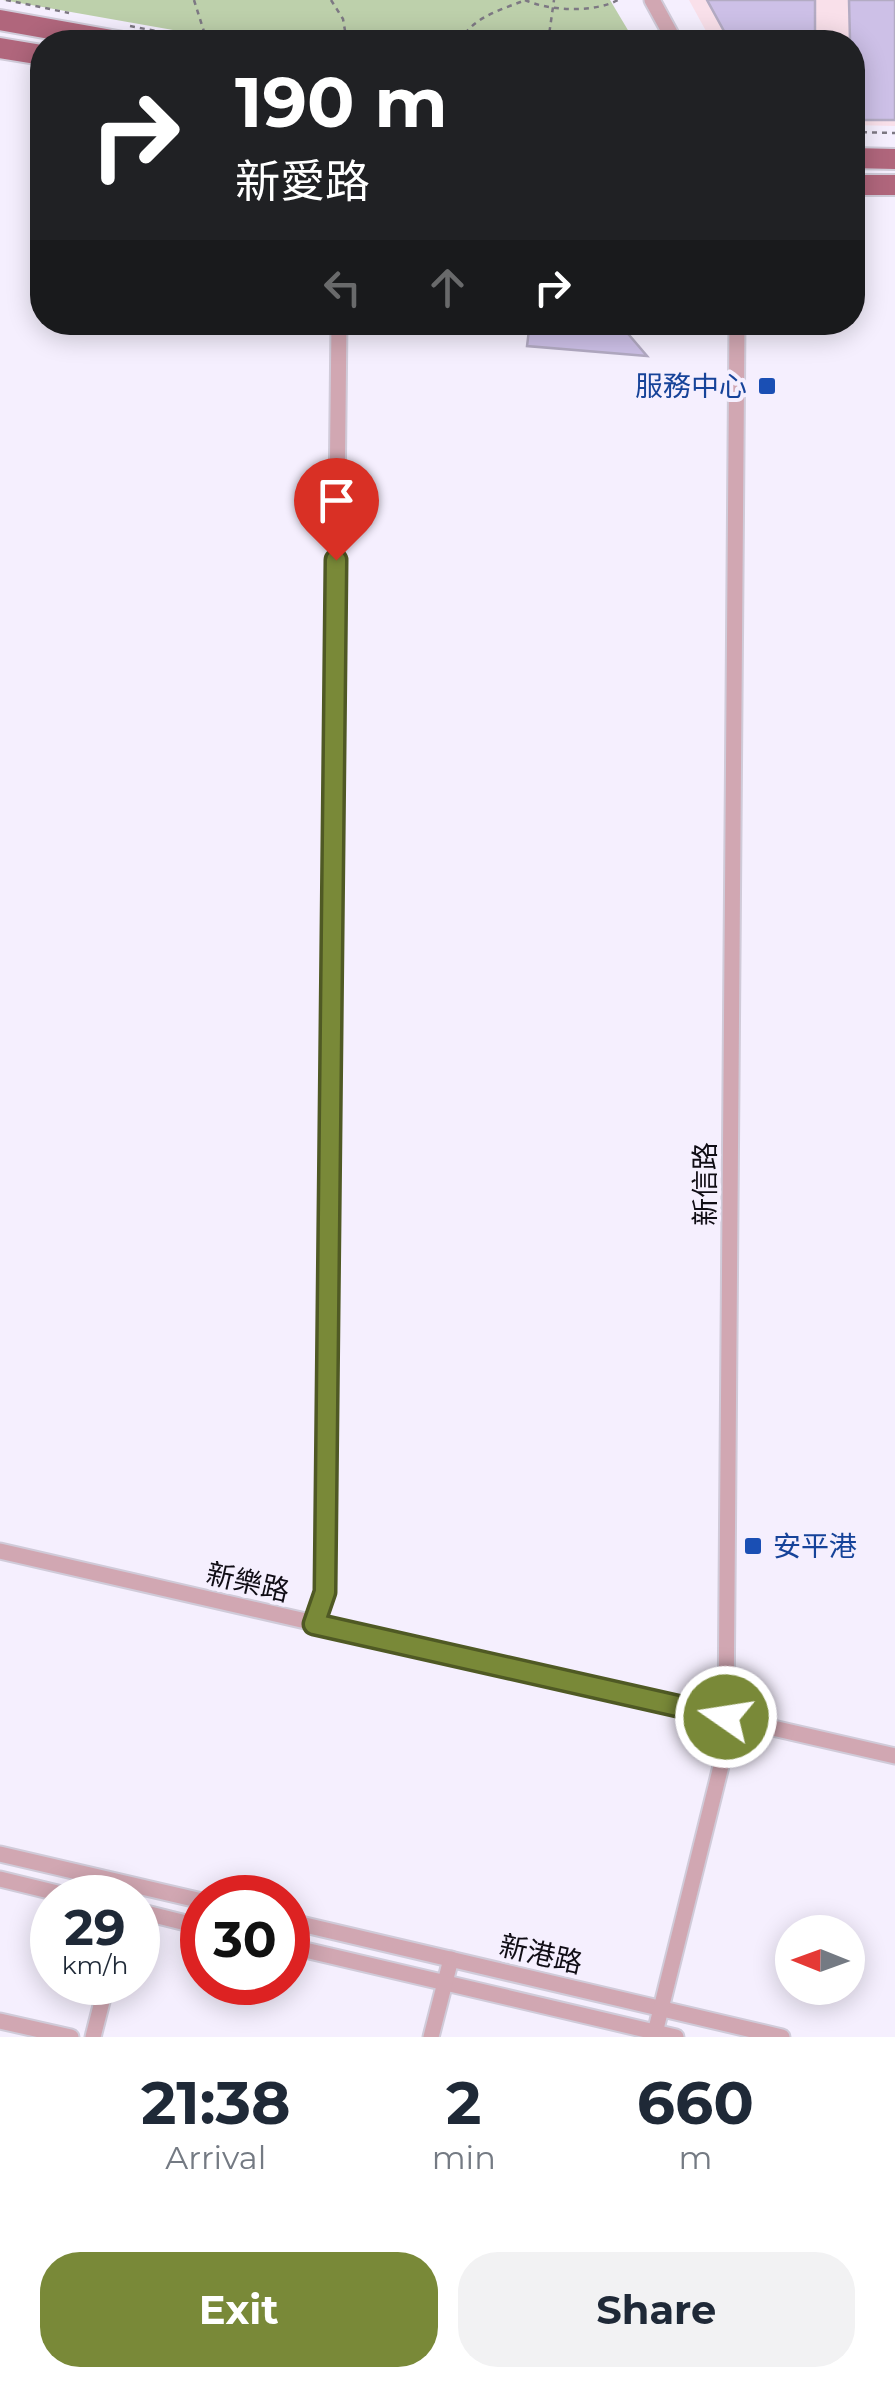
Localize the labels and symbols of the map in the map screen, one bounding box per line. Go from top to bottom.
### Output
place label: 服務中心 [635,369,747,403]
marker: 服務中心 [756,375,778,397]
pin [294,458,379,561]
street label: 新信路 [688,1142,722,1226]
place label: 安平港 [773,1529,857,1563]
marker: 安平港 [742,1535,764,1557]
street label: 新樂路 [203,1556,293,1608]
position arrow [674,1665,778,1769]
speed limit sign: 30 [180,1875,310,2005]
north arrow [775,1915,865,2005]
street label: 新港路 [496,1928,586,1980]

